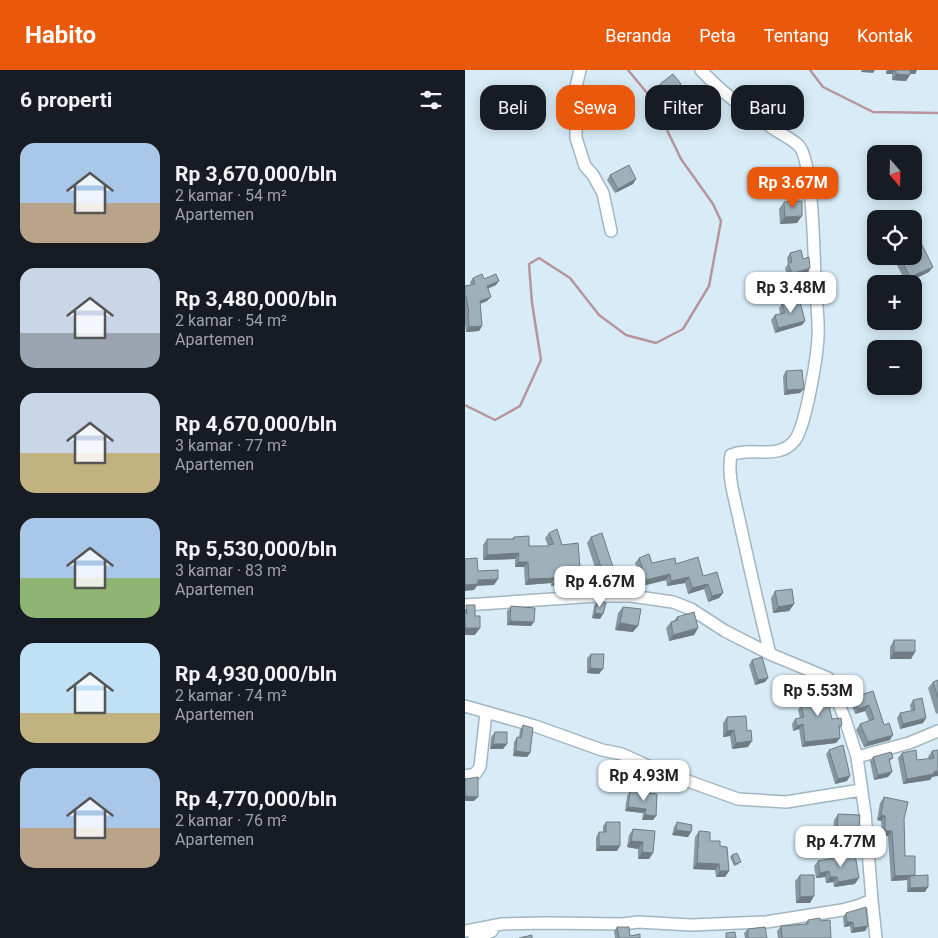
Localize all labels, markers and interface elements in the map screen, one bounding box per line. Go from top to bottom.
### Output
text: Habito [25,21,96,49]
text: Beranda [605,25,671,46]
text: Peta [699,25,736,46]
text: Tentang [764,25,829,46]
text: Kontak [857,25,913,46]
chip: Beli [480,85,546,130]
chip: Sewa [556,85,635,130]
chip: Filter [645,85,721,130]
chip: Baru [731,85,804,130]
icon: filters [417,86,445,114]
text: 6 properti [20,88,112,112]
north arrow [867,145,923,200]
map controls [867,145,922,395]
text: Rp 3,670,000/bln [175,162,337,186]
icon: home [60,163,120,223]
pin: Rp 3.67M [741,166,845,209]
text: Rp 3.67M [758,173,828,192]
text: 2 kamar · 54 m² [175,186,287,205]
text: Apartemen [175,205,254,224]
button: locate [867,210,922,265]
pin: Rp 3.48M [739,272,843,314]
button: + [867,275,922,330]
text: Rp 3.48M [756,278,826,297]
text: Rp 3,480,000/bln [175,287,337,311]
icon: home [60,288,120,348]
text: 2 kamar · 54 m² [175,311,287,330]
text: Apartemen [175,330,254,349]
button: − [867,340,922,395]
text: Rp 4,670,000/bln [175,412,337,436]
icon: home [60,413,120,473]
text: 3 kamar · 77 m² [175,436,287,455]
text: Apartemen [175,455,254,474]
text: Rp 5,530,000/bln [175,537,337,561]
icon: home [60,538,120,598]
text: 3 kamar · 83 m² [175,561,287,580]
pin: Rp 4.67M [548,566,652,608]
text: Rp 4.67M [565,572,635,591]
text: Apartemen [175,580,254,599]
text: Rp 4,930,000/bln [175,662,337,686]
icon: home [60,663,120,723]
pin: Rp 5.53M [766,674,870,717]
text: Rp 5.53M [783,681,853,700]
text: 2 kamar · 74 m² [175,686,287,705]
text: Apartemen [175,705,254,724]
pin: Rp 4.93M [592,760,696,802]
text: Rp 4.93M [609,766,679,785]
text: Rp 4,770,000/bln [175,787,337,811]
icon: home [60,788,120,848]
text: 2 kamar · 76 m² [175,811,287,830]
pin: Rp 4.77M [789,826,893,868]
text: Apartemen [175,830,254,849]
text: Rp 4.77M [806,832,876,851]

